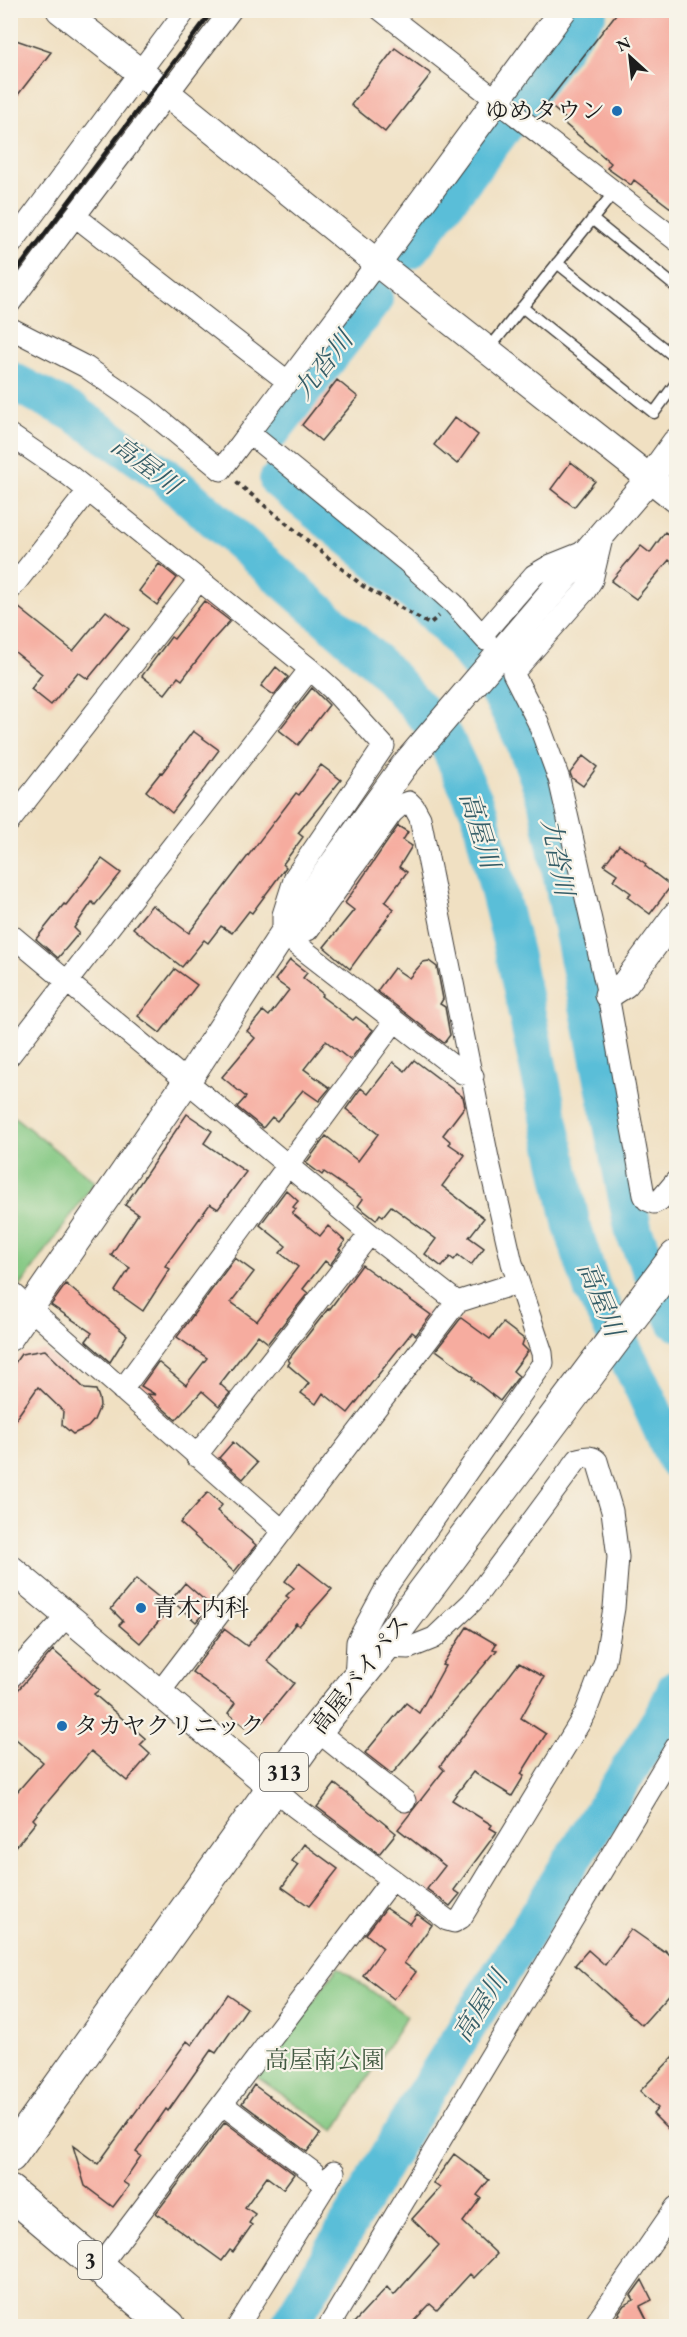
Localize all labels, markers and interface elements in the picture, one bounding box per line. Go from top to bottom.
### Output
north arrow [600,27,660,87]
text: N [613,32,634,56]
place label: ゆめタウン [485,95,605,126]
marker: ゆめタウン [610,104,624,118]
water label: 九沓川 [286,321,362,406]
water label: 高屋川 [105,428,190,504]
water label: 高屋川 [452,788,509,875]
water label: 九沓川 [534,815,583,901]
water label: 高屋川 [570,1256,633,1344]
place label: 青木内科 [153,1592,249,1623]
marker: 青木内科 [134,1601,148,1615]
street label: 高屋バイパス [303,1608,416,1740]
place label: タカヤクリニック [74,1710,265,1741]
marker: タカヤクリニック [55,1719,69,1733]
road number: 313 [260,1753,308,1791]
water label: 高屋川 [445,1961,517,2048]
park label: 高屋南公園 [265,2044,385,2075]
road number: 3 [78,2241,102,2279]

